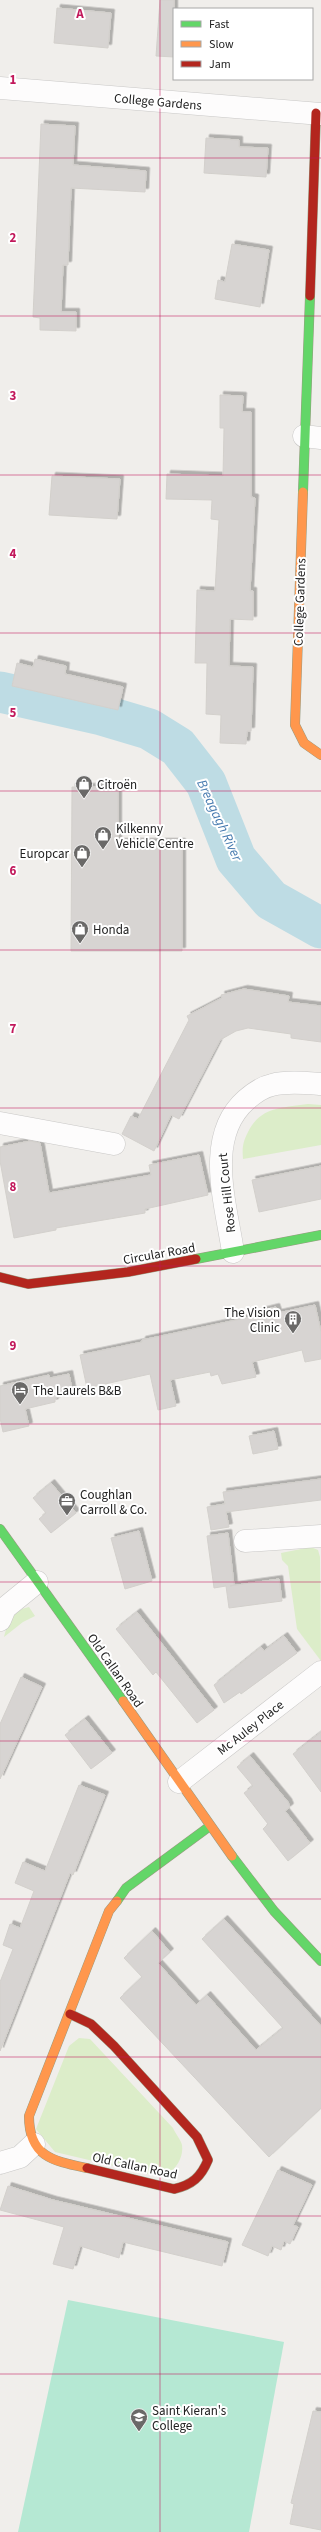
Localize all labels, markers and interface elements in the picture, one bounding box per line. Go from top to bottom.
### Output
text: A [75,5,84,23]
legend [173,8,313,80]
text: Fast [209,16,229,33]
text: Slow [209,36,234,53]
text: Jam [209,56,231,73]
text: 1 [10,71,17,89]
street label: College Gardens [113,89,203,115]
text: 2 [10,229,17,247]
text: 3 [10,387,17,405]
text: 4 [10,545,17,563]
street label: College Gardens [289,557,311,646]
text: 5 [10,704,17,722]
shop icon: Citroën [74,774,94,799]
place label: Citroën [97,776,137,794]
water label: Breagagh River [191,776,247,866]
place label: Kilkenny Vehicle Centre [116,820,194,853]
shop icon: Kilkenny Vehicle Centre [93,825,113,850]
shop icon: Europcar [72,843,92,868]
place label: Europcar [20,845,69,863]
text: 6 [10,862,17,880]
shop icon: Honda [70,919,90,944]
place label: Honda [93,921,129,939]
text: 7 [10,1020,17,1038]
street label: Rose Hill Court [214,1152,240,1234]
text: 8 [10,1178,17,1196]
street label: Circular Road [122,1239,197,1269]
place label: The Vision Clinic [224,1304,280,1337]
building icon: The Vision Clinic [283,1309,303,1334]
text: 9 [10,1337,17,1355]
hotel icon: The Laurels B&B [10,1380,30,1405]
place label: The Laurels B&B [33,1382,122,1400]
place label: Coughlan Carroll & Co. [80,1486,147,1519]
office icon: Coughlan Carroll & Co. [57,1491,77,1516]
street label: Old Callan Road [83,1630,147,1711]
street label: Mc Auley Place [214,1696,288,1759]
street label: Old Callan Road [91,2148,179,2184]
place label: Saint Kieran's College [152,2402,227,2435]
school or university icon: Saint Kieran's College [129,2407,149,2432]

